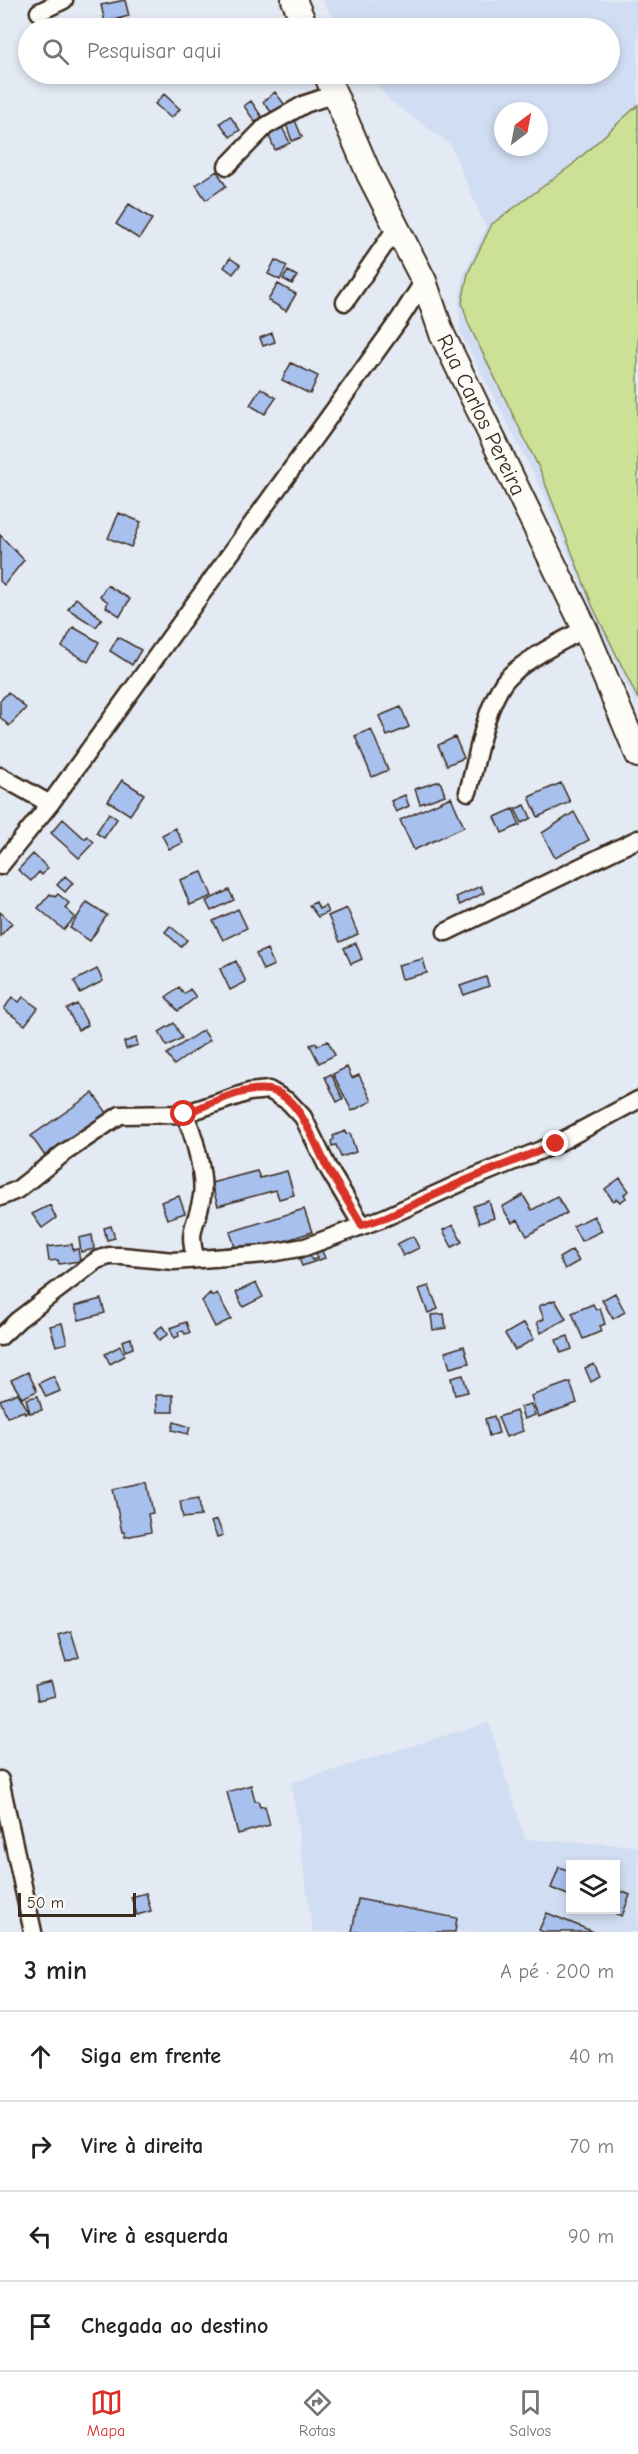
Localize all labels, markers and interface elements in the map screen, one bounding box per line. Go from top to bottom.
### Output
search box [18,18,620,84]
icon: search [39,35,72,68]
text: Pesquisar aqui [87,38,222,64]
north arrow [494,102,548,156]
street label: Rua Carlos Pereira [431,330,531,500]
route start [170,1100,196,1126]
route end [542,1130,568,1156]
map controls [566,1860,620,1914]
button: layers [566,1860,620,1914]
scale bar [18,1890,136,1918]
text: 50 m [27,1894,64,1912]
text: 3 min [24,1956,87,1986]
text: A pé · 200 m [500,1960,614,1983]
icon: ahead [24,2040,57,2073]
text: Siga em frente [81,2043,221,2069]
text: 40 m [569,2045,614,2068]
icon: right [24,2130,57,2163]
text: Vire à direita [81,2133,203,2159]
text: 70 m [569,2135,614,2158]
icon: left [24,2220,57,2253]
text: Vire à esquerda [81,2223,229,2249]
text: 90 m [568,2225,614,2248]
icon: arrive [24,2310,57,2343]
text: Chegada ao destino [81,2313,268,2339]
tab: Mapa [87,2386,125,2440]
tab: Rotas [299,2386,336,2440]
tab: Salvos [509,2386,551,2440]

